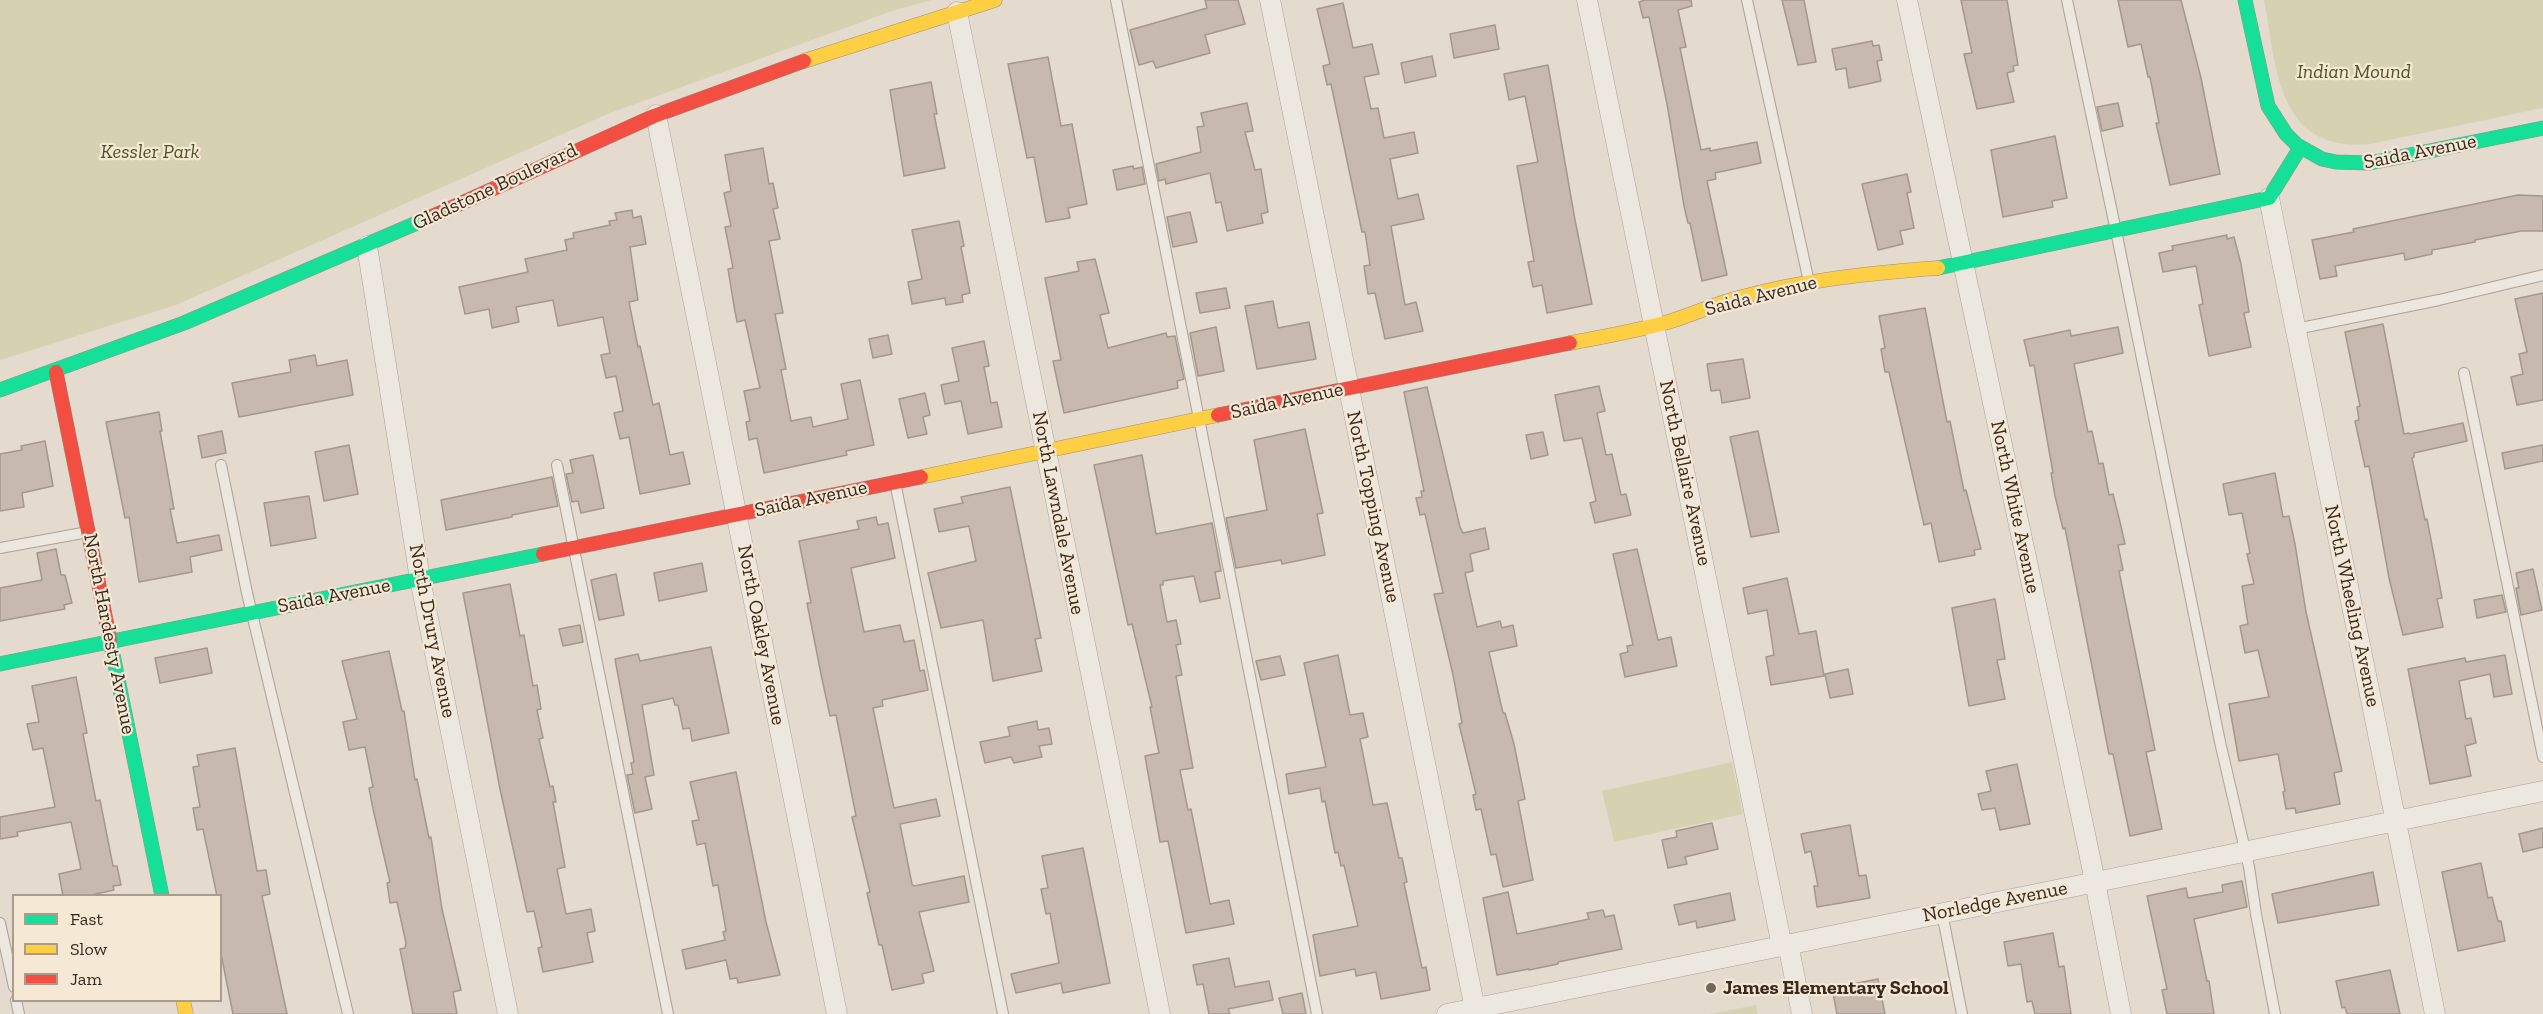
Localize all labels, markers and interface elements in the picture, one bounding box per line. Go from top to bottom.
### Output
park label: Indian Mound [2297,60,2411,84]
street label: Saida Avenue [2362,129,2478,175]
street label: Gladstone Boulevard [409,138,581,236]
park label: Kessler Park [100,140,200,164]
street label: Saida Avenue [1703,271,1819,321]
street label: Saida Avenue [1229,377,1345,425]
street label: North Bellaire Avenue [1654,378,1716,568]
street label: North Lawndale Avenue [1027,409,1089,617]
street label: North Topping Avenue [1341,409,1405,605]
street label: North White Avenue [1985,418,2045,596]
street label: Saida Avenue [753,475,869,523]
street label: North Wheeling Avenue [2319,503,2385,709]
street label: North Hardesty Avenue [78,532,140,736]
street label: North Drury Avenue [403,542,461,720]
street label: North Oakley Avenue [732,543,790,727]
street label: Saida Avenue [276,573,392,619]
street label: Norledge Avenue [1921,876,2069,928]
legend [12,894,222,1002]
text: Fast [70,908,103,930]
text: Slow [70,938,107,960]
text: Jam [70,968,102,990]
place label: James Elementary School [1723,976,1949,1000]
marker: James Elementary School [1704,981,1718,995]

